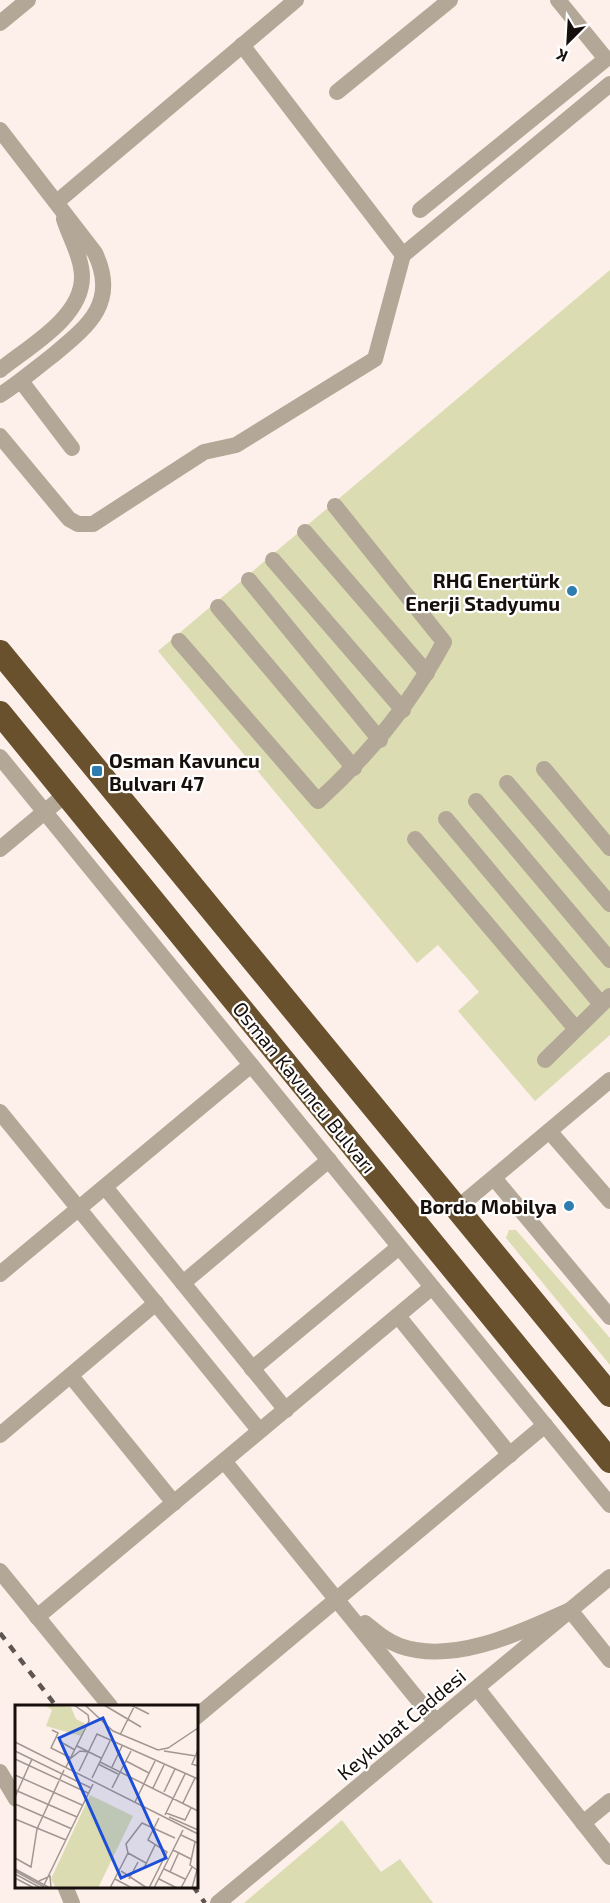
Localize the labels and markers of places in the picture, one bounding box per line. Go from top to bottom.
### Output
place label: RHG Enertürk Enerji Stadyumu [405,568,561,616]
marker: RHG Enertürk Enerji Stadyumu [565,584,579,598]
place label: Osman Kavuncu Bulvarı 47 [109,748,260,795]
marker: Osman Kavuncu Bulvarı 47 [90,764,104,778]
place label: Bordo Mobilya [420,1194,557,1219]
marker: Bordo Mobilya [562,1199,576,1213]

